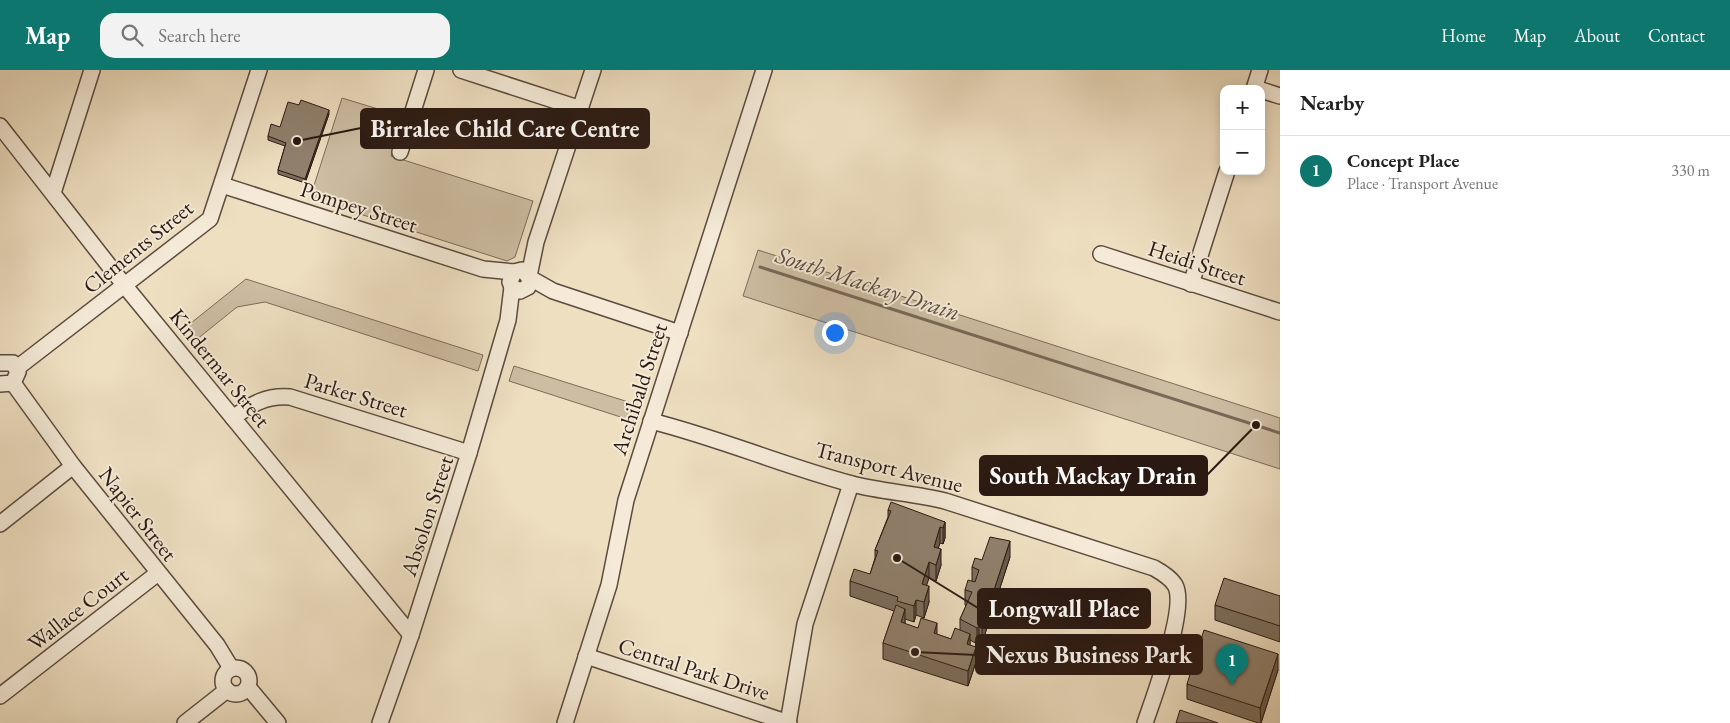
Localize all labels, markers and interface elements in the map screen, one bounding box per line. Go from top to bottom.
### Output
search box [100,13,450,58]
text: Map [25,20,70,51]
icon: search [118,21,146,49]
text: Search here [158,23,241,48]
text: Home [1441,24,1486,47]
text: Map [1514,24,1546,47]
text: About [1574,24,1620,47]
text: Contact [1648,24,1705,47]
map controls [1220,85,1265,175]
button: + [1220,85,1265,130]
text: Nearby [1300,89,1364,116]
callout: Birralee Child Care Centre [361,109,649,148]
text: Birralee Child Care Centre [371,113,639,144]
button: − [1220,130,1265,175]
text: Concept Place [1347,148,1459,173]
text: 1 [1312,160,1320,181]
text: 330 m [1671,160,1710,181]
text: Place · Transport Avenue [1347,173,1498,194]
street label: Pompey Street [297,174,421,240]
street label: Clements Street [77,194,199,300]
street label: Heidi Street [1144,234,1250,292]
water label: South Mackay Drain [771,238,964,327]
street label: Kindermar Street [163,303,277,434]
street label: Archibald Street [604,319,674,460]
your location [822,320,848,346]
street label: Parker Street [301,366,411,424]
street label: Transport Avenue [812,435,966,499]
street label: Absolon Street [394,452,460,581]
callout: South Mackay Drain [980,456,1207,495]
text: South Mackay Drain [990,460,1197,492]
street label: Napier Street [92,461,184,567]
street label: Wallace Court [22,561,134,657]
callout: Longwall Place [978,589,1150,628]
text: Longwall Place [988,593,1140,625]
street label: Central Park Drive [615,631,774,707]
callout: Nexus Business Park [976,635,1202,674]
text: Nexus Business Park [986,639,1193,670]
pin: 1 [1216,644,1248,685]

